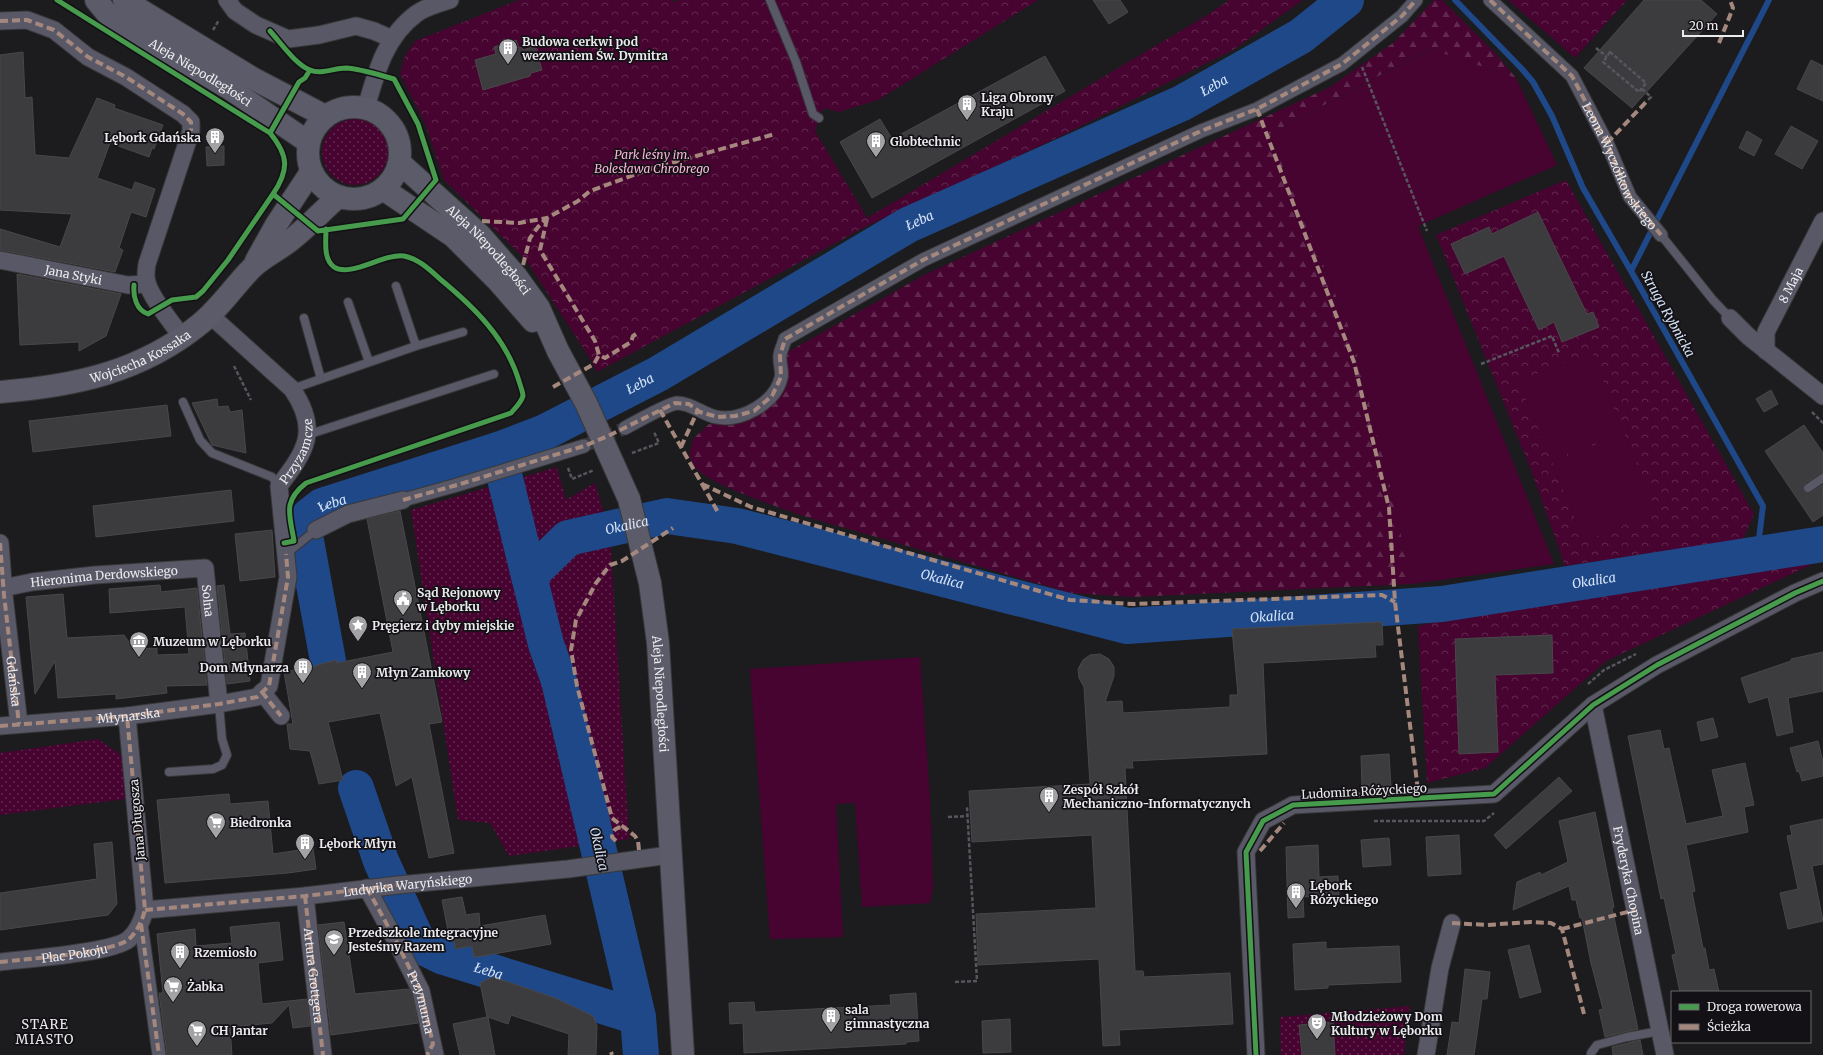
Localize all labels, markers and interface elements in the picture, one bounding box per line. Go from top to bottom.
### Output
scale bar [1683,12,1743,38]
text: 20 m [1689,18,1718,33]
street label: Aleja Niepodległości [146,34,255,109]
place label: Budowa cerkwi pod wezwaniem Św. Dymitra [521,34,668,63]
building icon: Budowa cerkwi pod wezwaniem Św. Dymitra [497,37,519,65]
water label: Łeba [1197,71,1231,100]
place label: Liga Obrony Kraju [981,90,1054,119]
building icon: Liga Obrony Kraju [956,93,978,121]
street label: Leona Wyczółkowskiego [1580,100,1661,232]
building icon: Lębork Gdańska [204,126,226,154]
place label: Lębork Gdańska [104,130,201,145]
building icon: Globtechnic [865,130,887,158]
place label: Globtechnic [890,134,961,149]
park label: Park leśny im. Bolesława Chrobrego [594,147,710,176]
street label: Aleja Niepodległości [443,200,534,297]
water label: Łeba [903,206,936,234]
street label: Jana Styki [43,261,104,287]
street label: 8 Maja [1775,264,1806,305]
water label: Struga Rybnicka [1637,268,1699,360]
street label: Wojciecha Kossaka [87,326,194,386]
water label: Łeba [623,369,657,398]
street label: Przyzamcze [276,418,315,487]
water label: Łeba [314,490,348,515]
water label: Okalica [603,512,650,538]
street label: Hieronima Derdowskiego [30,562,178,590]
water label: Okalica [919,565,966,592]
water label: Okalica [1571,568,1617,592]
street label: Solna [199,584,218,618]
place label: Sąd Rejonowy w Lęborku [416,585,502,614]
public building icon: Sąd Rejonowy w Lęborku [392,588,414,616]
water label: Okalica [1249,606,1295,626]
place icon: Pręgierz i dyby miejskie [347,614,369,642]
place label: Pręgierz i dyby miejskie [372,618,515,633]
museum icon: Muzeum w Lęborku [128,630,150,658]
street label: Aleja Niepodległości [649,633,672,753]
place label: Muzeum w Lęborku [153,634,272,649]
street label: Gdańska [4,655,24,708]
building icon: Dom Młynarza [292,656,314,684]
place label: Dom Młynarza [200,660,289,675]
building icon: Młyn Zamkowy [351,661,373,689]
place label: Młyn Zamkowy [376,665,471,680]
street label: Młynarska [97,704,161,726]
street label: Jana Długosza [126,778,148,862]
street label: Ludomira Różyckiego [1301,780,1427,802]
place label: Zespół Szkół Mechaniczno-Informatycznych [1063,782,1251,811]
building icon: Zespół Szkół Mechaniczno-Informatycznych [1038,785,1060,813]
supermarket icon: Biedronka [205,811,227,839]
place label: Biedronka [230,815,292,830]
street label: Fryderyka Chopina [1611,825,1648,937]
water label: Okalica [586,826,612,872]
building icon: Lębork Młyn [294,832,316,860]
place label: Lębork Młyn [319,836,396,851]
street label: Ludwika Waryńskiego [343,871,473,899]
place label: Lębork Różyckiego [1310,878,1378,907]
building icon: Lębork Różyckiego [1285,881,1307,909]
place label: Przedszkole Integracyjne Jesteśmy Razem [347,925,499,954]
street label: Artura Grottgera [301,926,327,1024]
school or university icon: Przedszkole Integracyjne Jesteśmy Razem [323,928,345,956]
street label: Plac Pokoju [41,940,109,965]
building icon: Rzemiosło [169,941,191,969]
place label: Rzemiosło [194,945,257,960]
water label: Łeba [472,958,505,983]
street label: Przymurna [404,968,438,1036]
supermarket icon: Żabka [162,975,184,1003]
place label: Żabka [187,979,224,994]
legend [1671,991,1811,1043]
text: Droga rowerowa [1707,999,1802,1014]
place label: sala gimnastyczna [845,1002,930,1031]
building icon: sala gimnastyczna [820,1005,842,1033]
place label: Młodzieżowy Dom Kultury w Lęborku [1331,1009,1443,1038]
theatre icon: Młodzieżowy Dom Kultury w Lęborku [1306,1012,1328,1040]
district label: STARE MIASTO [16,1016,74,1048]
supermarket icon: CH Jantar [186,1019,208,1047]
text: Ścieżka [1707,1019,1752,1034]
place label: CH Jantar [211,1023,268,1038]

